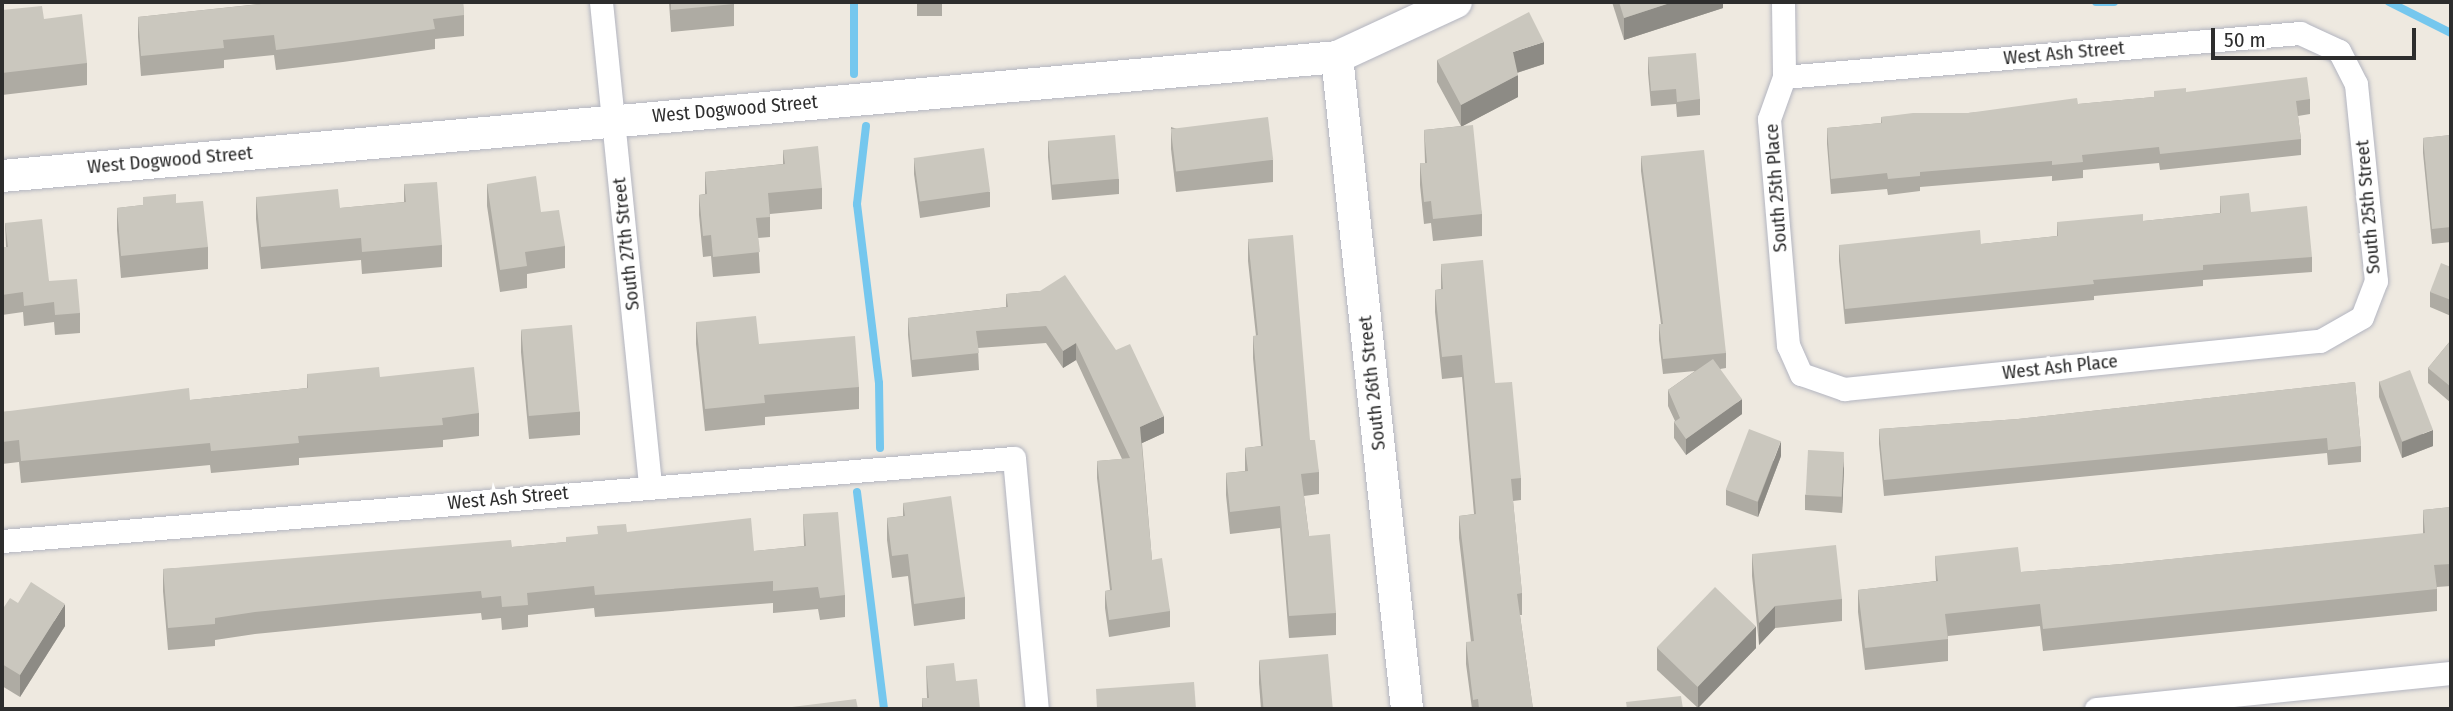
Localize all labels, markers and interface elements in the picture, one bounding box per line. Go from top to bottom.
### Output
scale bar [2215,14,2420,58]
text: 50 m [2224,27,2266,53]
street label: West Ash Street [2002,36,2126,70]
street label: West Dogwood Street [651,90,819,128]
street label: South 25th Place [1760,123,1792,253]
street label: South 25th Street [2351,139,2385,275]
street label: West Dogwood Street [86,141,254,179]
street label: South 27th Street [608,176,644,312]
street label: South 26th Street [1354,315,1390,451]
street label: West Ash Place [2001,350,2119,384]
street label: West Ash Street [446,481,570,515]

